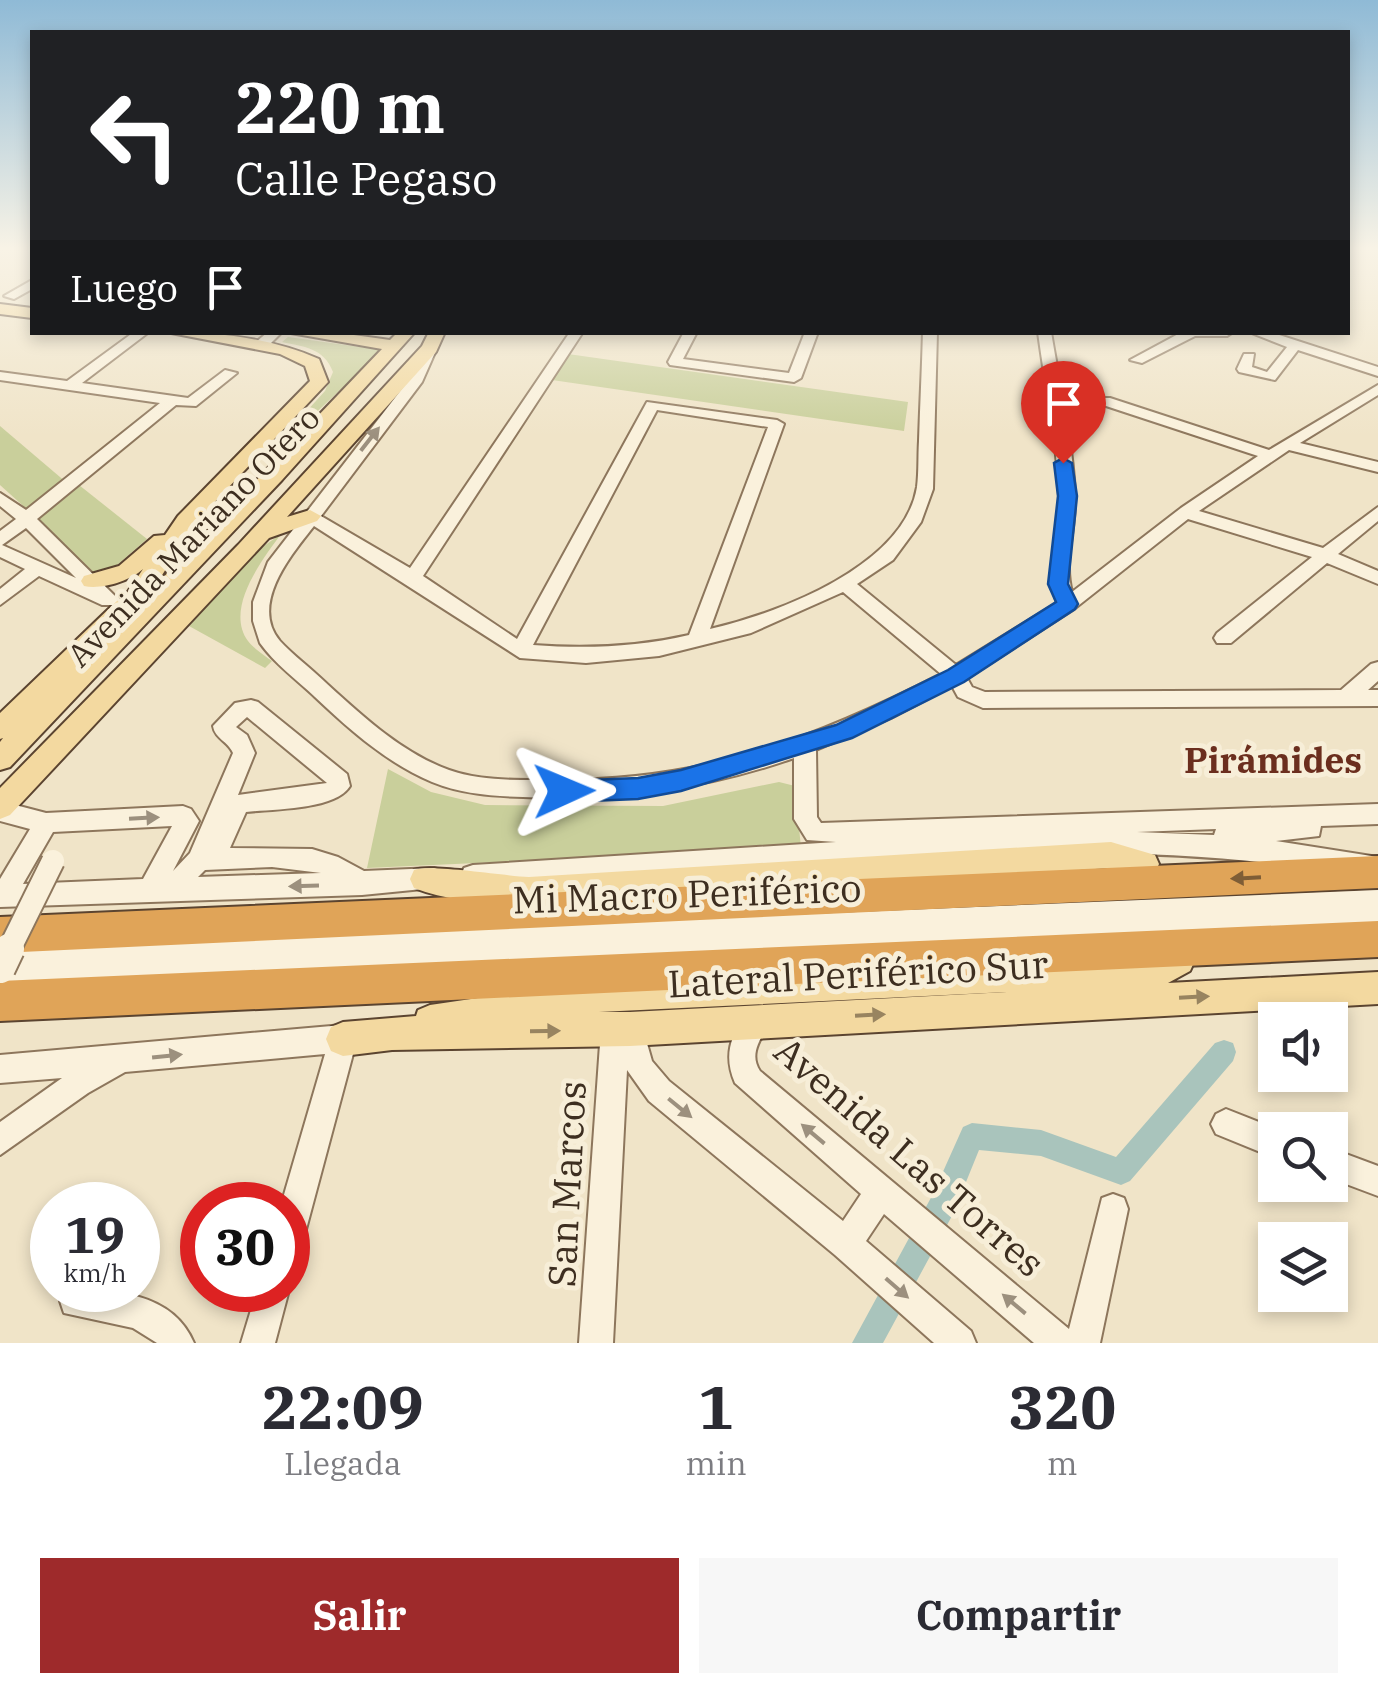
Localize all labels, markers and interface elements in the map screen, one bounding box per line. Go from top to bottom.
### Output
text: 220 m [235,61,445,152]
icon: left [70,70,200,200]
text: Calle Pegaso [235,149,498,207]
icon: arrive [198,260,253,315]
text: Luego [70,263,178,312]
pin [1021,361,1106,464]
icon: arrive [1036,376,1091,431]
street label: Avenida Mariano Otero [58,397,328,675]
one-way arrow [360,426,380,452]
district label: Pirámides [1184,737,1362,783]
position arrow [512,739,616,843]
one-way arrow [128,810,160,826]
street label: Mi Macro Periférico [512,862,862,924]
one-way arrow [1229,870,1261,886]
one-way arrow [287,878,319,894]
street label: Lateral Periférico Sur [667,939,1050,1007]
one-way arrow [1179,989,1211,1005]
map controls [1258,1002,1348,1312]
button: sound [1258,1002,1348,1092]
one-way arrow [854,1006,886,1022]
one-way arrow [530,1023,562,1039]
street label: Avenida Las Torres [765,1025,1055,1287]
one-way arrow [152,1048,183,1064]
street label: San Marcos [536,1080,596,1288]
one-way arrow [667,1097,693,1118]
button: search [1258,1112,1348,1202]
one-way arrow [801,1124,826,1145]
speed limit sign: 30 [180,1182,310,1312]
text: 19 [65,1202,125,1267]
button: layers [1258,1222,1348,1312]
text: km/h [63,1256,127,1289]
one-way arrow [884,1276,909,1298]
one-way arrow [1002,1293,1027,1315]
text: 22:09 [262,1367,424,1446]
text: 1 [698,1367,734,1446]
text: 320 [1008,1367,1116,1446]
text: Llegada [284,1442,402,1484]
text: min [686,1442,747,1484]
text: m [1047,1442,1078,1484]
button: Salir [40,1558,679,1673]
button: Compartir [699,1558,1338,1673]

